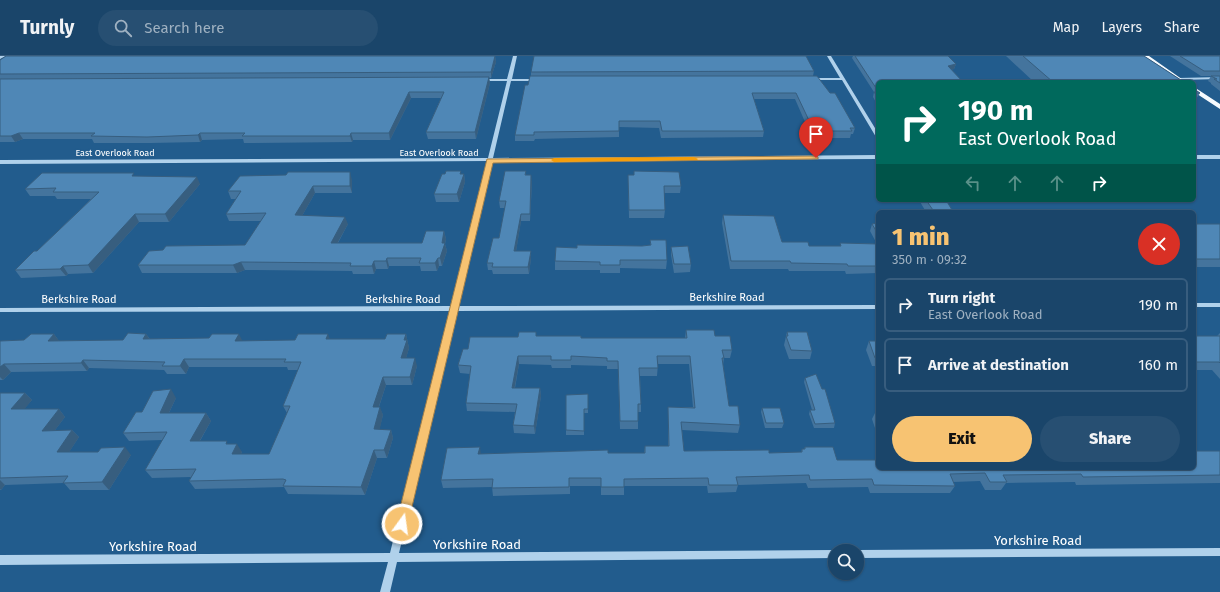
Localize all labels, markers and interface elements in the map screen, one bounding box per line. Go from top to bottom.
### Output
search box [98,10,378,46]
text: Turnly [20,16,74,39]
icon: search [112,17,134,39]
text: Search here [144,19,224,37]
text: Map [1053,19,1079,36]
text: Layers [1101,19,1142,36]
text: Share [1164,19,1200,36]
text: 190 m [958,94,1033,127]
icon: right [892,96,944,148]
pin [799,117,833,158]
icon: arrive [805,123,827,145]
text: East Overlook Road [958,128,1116,150]
street label: East Overlook Road [75,148,155,158]
street label: East Overlook Road [399,148,479,158]
icon: left [962,172,984,194]
icon: ahead [1004,172,1026,194]
icon: ahead [1046,172,1068,194]
icon: right [1088,172,1110,194]
text: 1 min [892,223,950,251]
button: close [1138,223,1180,265]
text: 350 m · 09:32 [892,252,967,267]
text: Turn right [928,289,995,307]
street label: Berkshire Road [689,291,765,304]
street label: Berkshire Road [41,293,117,306]
street label: Berkshire Road [365,293,441,306]
icon: right [894,294,916,316]
text: 190 m [1138,296,1178,314]
text: East Overlook Road [928,307,1042,322]
icon: arrive [894,354,916,376]
text: Arrive at destination [928,356,1069,374]
text: 160 m [1138,356,1178,374]
button: Exit [892,416,1032,462]
button: Share [1040,416,1180,462]
position arrow [381,503,423,545]
street label: Yorkshire Road [994,533,1082,548]
street label: Yorkshire Road [433,537,521,552]
street label: Yorkshire Road [109,539,197,554]
map controls [828,544,864,580]
button: search [828,544,864,580]

